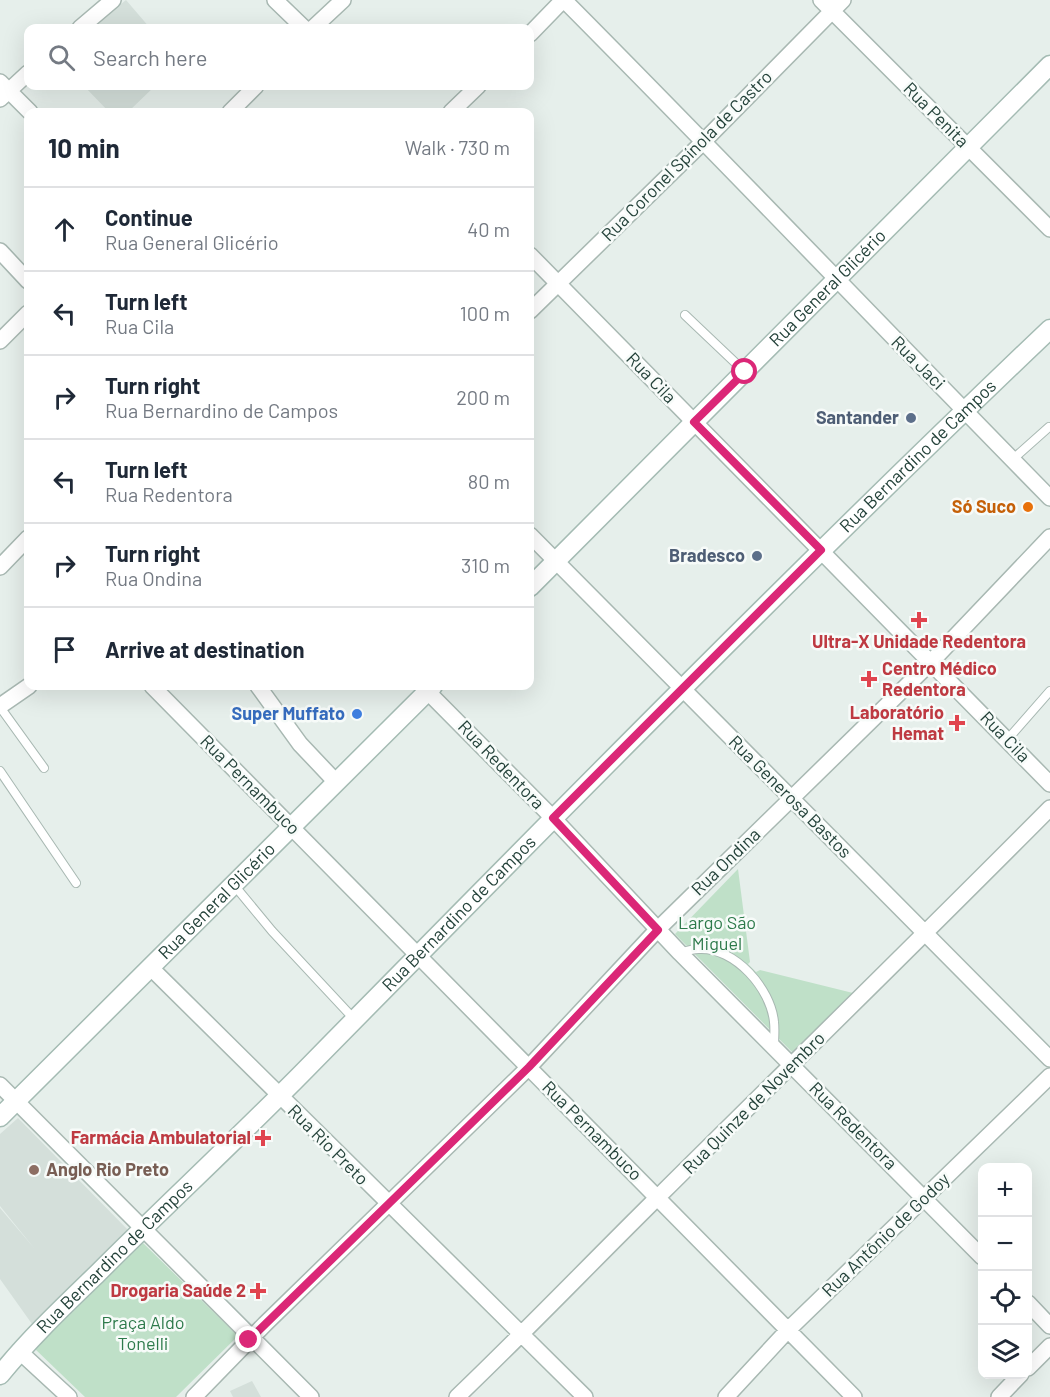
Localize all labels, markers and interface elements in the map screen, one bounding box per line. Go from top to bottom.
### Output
search box [24,24,534,90]
icon: search [45,41,78,74]
text: Search here [93,44,207,70]
street label: Rua Coronel Spínola de Castro [596,65,776,245]
street label: Rua Penita [899,77,974,152]
text: 10 min [48,132,120,163]
text: Walk · 730 m [405,135,510,159]
text: Continue [105,204,193,230]
icon: ahead [48,213,81,246]
text: 40 m [467,217,510,241]
street label: Rua General Glicério [764,224,890,351]
text: Rua General Glicério [105,230,279,254]
text: Turn left [105,288,188,314]
icon: left [48,297,81,330]
text: 100 m [460,301,510,325]
text: Rua Cila [105,314,174,338]
street label: Rua Jaci [887,331,950,394]
street label: Rua Cila [622,347,681,407]
route start [731,358,757,384]
text: Turn right [105,372,200,398]
street label: Rua Bernardino de Campos [834,374,1000,537]
icon: right [48,381,81,414]
text: 200 m [456,385,510,409]
text: Rua Bernardino de Campos [105,398,338,422]
place label: Santander [816,406,899,428]
marker: Santander [904,411,918,425]
text: Turn left [105,456,188,482]
icon: left [48,465,81,498]
text: 80 m [468,469,510,493]
text: Rua Redentora [105,482,233,506]
place label: Só Suco [952,495,1016,517]
marker: Só Suco [1021,500,1035,514]
text: Turn right [105,540,200,566]
place label: Bradesco [669,544,745,566]
icon: right [48,549,81,582]
marker: Bradesco [750,549,764,563]
text: 310 m [461,553,510,577]
text: Rua Ondina [105,566,202,590]
marker: Ultra-X Unidade Redentora [910,611,928,629]
place label: Ultra-X Unidade Redentora [812,630,1026,652]
icon: arrive [48,633,81,666]
text: Arrive at destination [105,636,304,662]
place label: Centro Médico Redentora [882,657,997,700]
marker: Centro Médico Redentora [860,670,878,688]
place label: Laboratório Hemat [850,701,944,744]
place label: Super Muffato [231,702,345,724]
street label: Rua Cila [976,706,1035,766]
marker: Super Muffato [350,707,364,721]
marker: Laboratório Hemat [948,714,966,732]
street label: Rua Redentora [454,715,550,813]
street label: Rua Pernambuco [196,730,305,839]
street label: Rua Generosa Bastos [725,730,857,862]
street label: Rua Ondina [686,823,764,900]
street label: Rua Bernardino de Campos [377,831,540,995]
street label: Rua General Glicério [153,837,279,963]
park label: Largo São Miguel [678,911,756,954]
street label: Rua Quinze de Novembro [677,1026,829,1178]
street label: Rua Pernambuco [538,1076,647,1185]
street label: Rua Redentora [805,1077,902,1174]
street label: Rua Rio Preto [284,1099,374,1189]
place label: Farmácia Ambulatorial [71,1126,251,1148]
marker: Farmácia Ambulatorial [256,1131,270,1145]
place label: Anglo Rio Preto [46,1158,169,1180]
marker: Anglo Rio Preto [27,1163,41,1177]
map controls [978,1163,1032,1379]
button: + [978,1163,1032,1217]
street label: Rua Antônio de Godoy [817,1168,954,1301]
street label: Rua Bernardino de Campos [31,1175,197,1337]
button: − [978,1217,1032,1271]
button: locate [978,1271,1032,1325]
place label: Drogaria Saúde 2 [110,1279,246,1301]
marker: Drogaria Saúde 2 [251,1284,265,1298]
park label: Praça Aldo Tonelli [101,1311,185,1354]
button: layers [978,1325,1032,1379]
route end [235,1326,261,1352]

